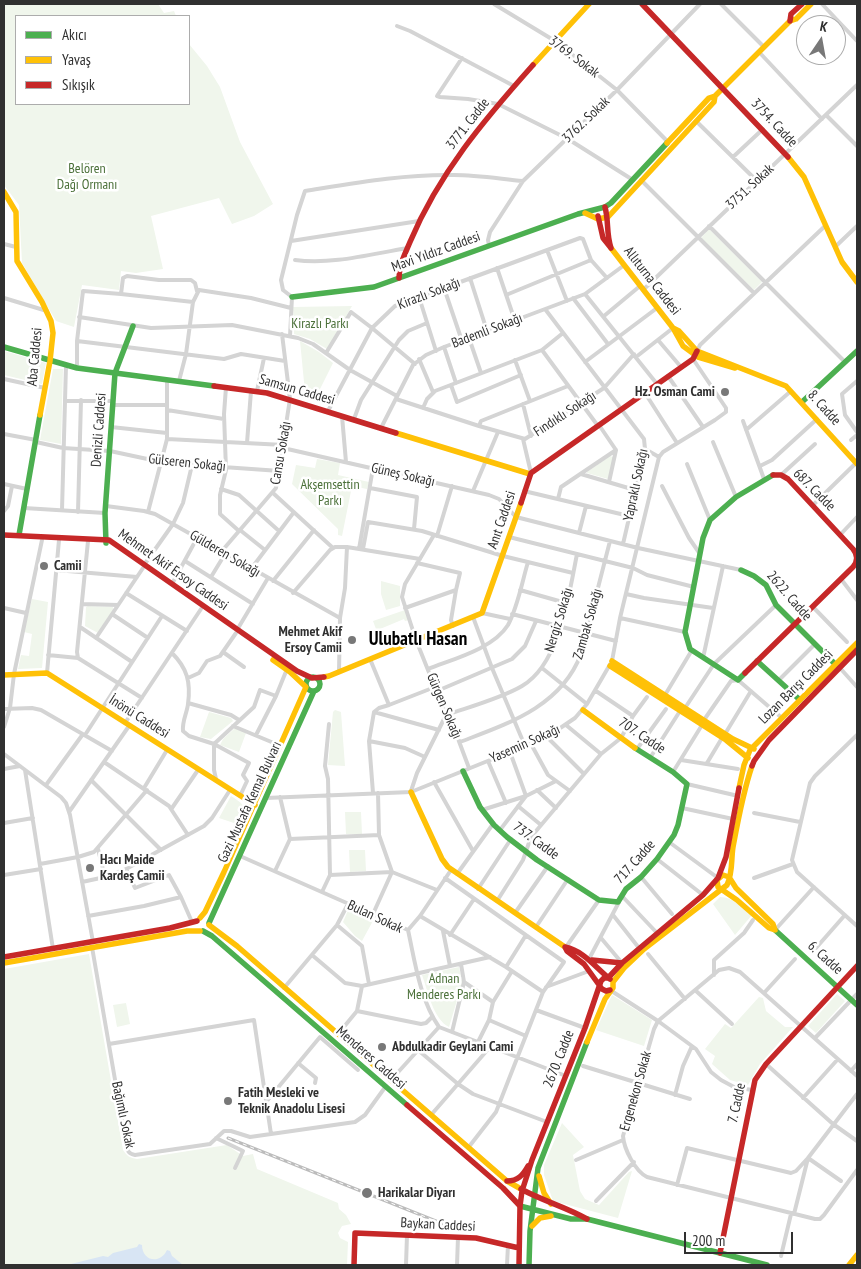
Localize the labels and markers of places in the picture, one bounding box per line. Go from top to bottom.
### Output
place label: Hz. Osman Cami [635,384,715,400]
marker: Hz. Osman Cami [719,386,731,398]
place label: Camii [54,558,82,574]
marker: Camii [38,560,50,572]
place label: Mehmet Akif Ersoy Camii [279,624,342,656]
marker: Mehmet Akif Ersoy Camii [346,634,358,646]
place label: Hacı Maide Kardeş Camii [100,852,165,884]
marker: Hacı Maide Kardeş Camii [84,862,96,874]
place label: Abdulkadir Geylani Cami [392,1039,513,1055]
marker: Abdulkadir Geylani Cami [376,1041,388,1053]
place label: Fatih Mesleki ve Teknik Anadolu Lisesi [238,1085,345,1118]
marker: Fatih Mesleki ve Teknik Anadolu Lisesi [222,1095,234,1107]
place label: Harikalar Diyarı [378,1185,455,1201]
marker: Harikalar Diyarı [360,1186,374,1200]

